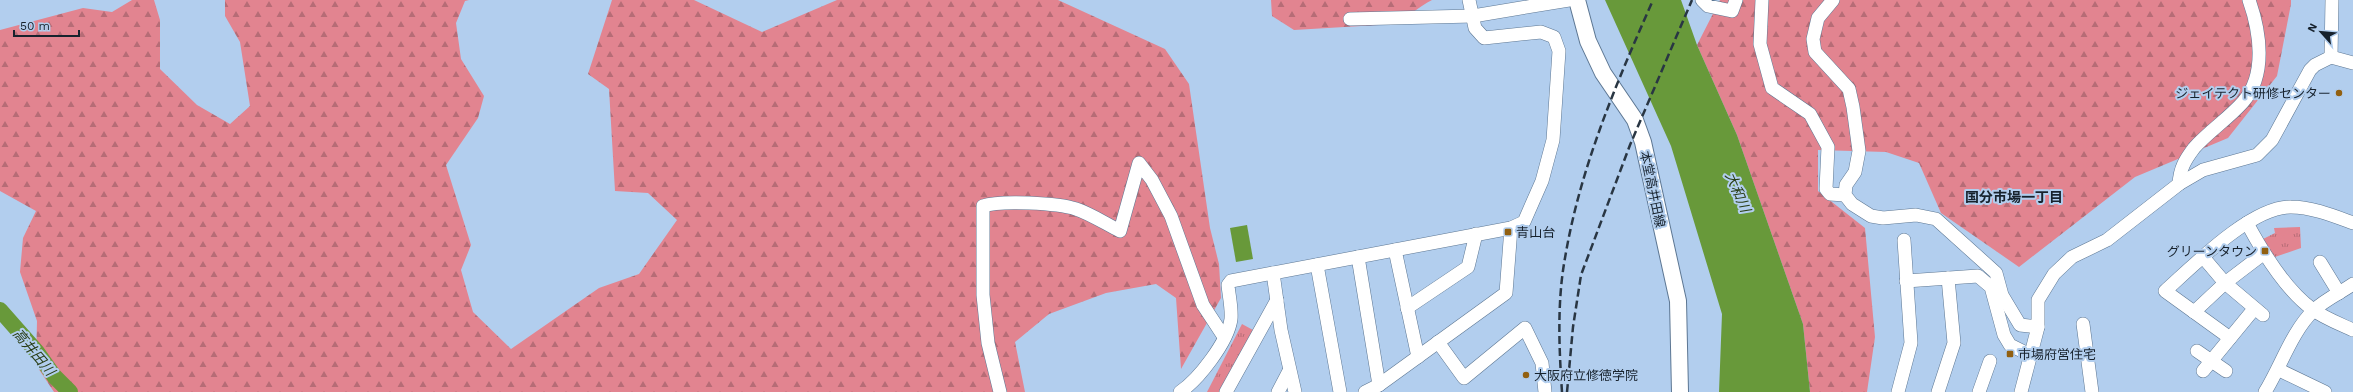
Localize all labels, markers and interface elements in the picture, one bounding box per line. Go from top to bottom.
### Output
scale bar [14,12,79,38]
north arrow [2301,12,2341,52]
text: 50 m [20,19,50,33]
text: N [2305,21,2320,34]
place label: ジェイテクト研修センター [2175,86,2331,101]
marker: ジェイテクト研修センター [2334,88,2344,98]
street label: 本堂高井田線 [1637,149,1668,229]
water label: 大和川 [1722,170,1755,216]
district label: 国分市場一丁目 [1965,189,2063,205]
place label: 青山台 [1516,225,1555,240]
marker: 青山台 [1503,227,1513,237]
place label: グリーンタウン [2167,244,2257,259]
marker: グリーンタウン [2260,246,2270,256]
water label: 高井田川 [10,325,59,380]
place label: 市場府営住宅 [2018,347,2096,362]
marker: 市場府営住宅 [2005,349,2015,359]
place label: 大阪府立修徳学院 [1534,368,1638,383]
marker: 大阪府立修徳学院 [1521,370,1531,380]

